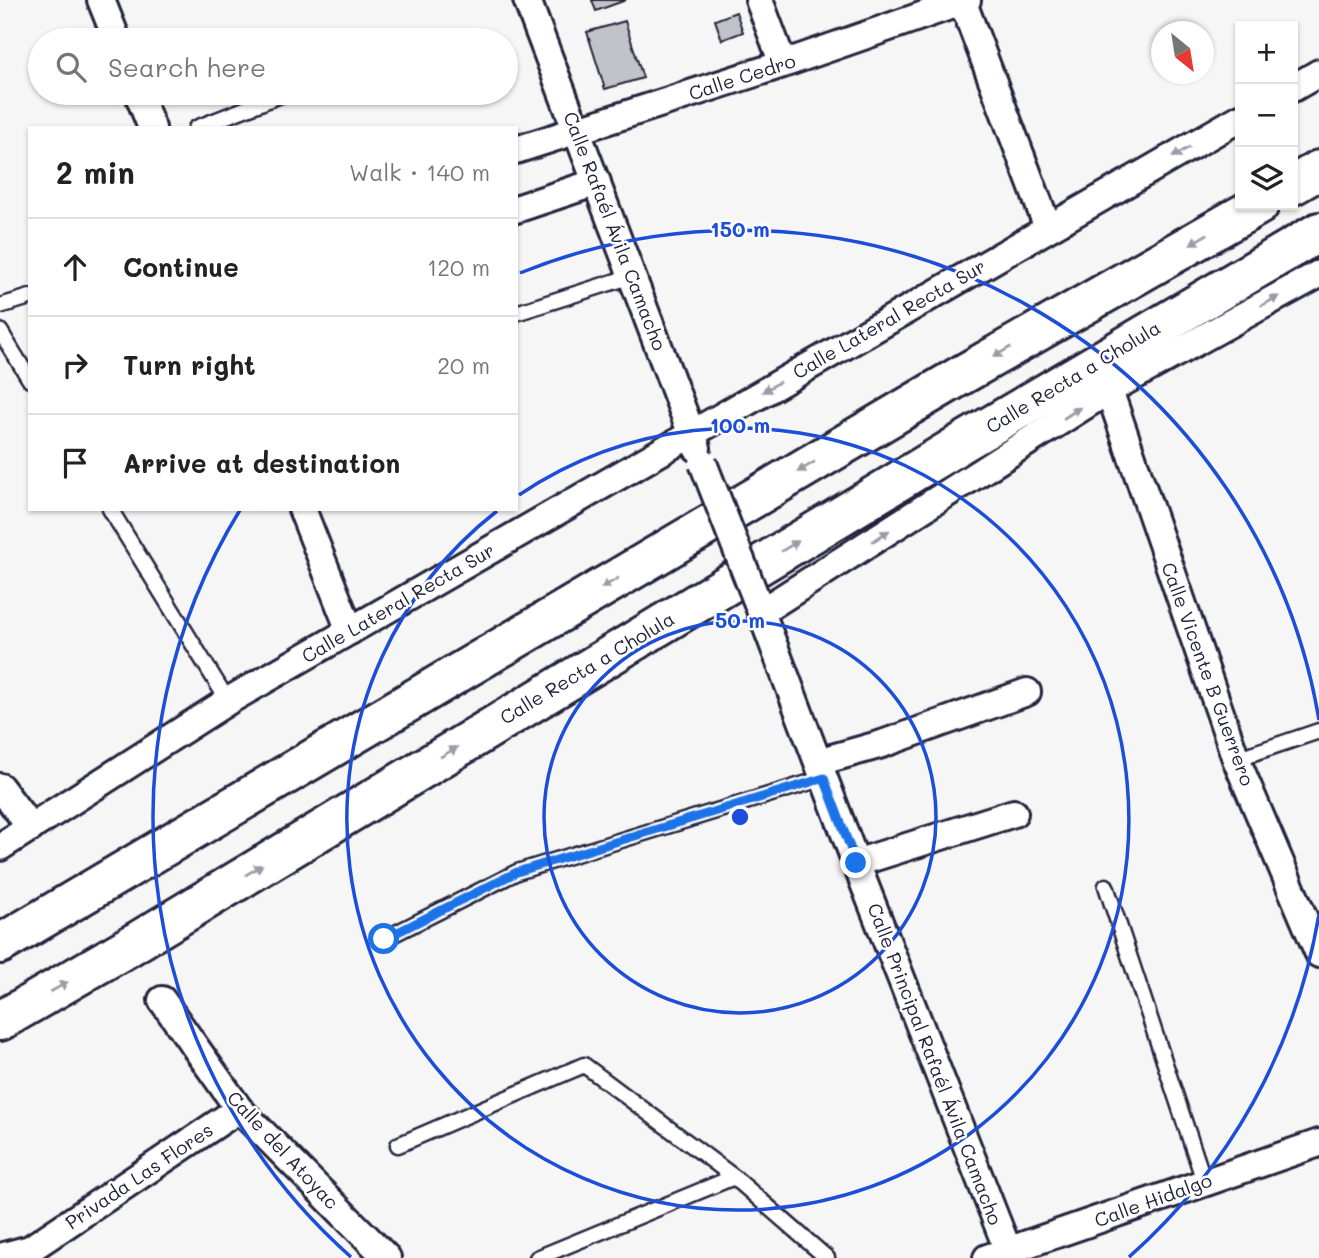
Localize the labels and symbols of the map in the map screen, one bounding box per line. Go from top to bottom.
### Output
north arrow [1151,21,1214,84]
street label: Calle Cedro [685,47,798,106]
street label: Calle Rafaél Ávila Camacho [558,108,673,354]
one-way arrow [1171,146,1191,158]
text: 150 m [710,215,770,242]
one-way arrow [1190,233,1209,245]
street label: Calle Lateral Recta Sur [788,253,990,384]
one-way arrow [1260,295,1280,307]
street label: Calle Recta a Cholula [981,315,1165,439]
one-way arrow [992,346,1011,358]
one-way arrow [762,381,781,393]
one-way arrow [1063,407,1082,420]
text: 100 m [710,411,770,438]
one-way arrow [796,461,815,473]
one-way arrow [871,529,890,542]
street label: Calle Lateral Recta Sur [297,537,499,668]
one-way arrow [781,539,800,552]
street label: Calle Vicente B Guerrero [1156,559,1261,789]
one-way arrow [600,577,620,589]
street label: Calle Recta a Cholula [495,606,679,730]
text: 50 m [715,606,765,633]
one-way arrow [439,745,458,758]
centre of rings [728,805,752,829]
route end [840,847,871,878]
one-way arrow [245,864,264,876]
street label: Calle Principal Rafaél Ávila Camacho [862,899,1009,1228]
route start [368,923,399,954]
one-way arrow [49,980,68,993]
street label: Calle del Atoyac [222,1085,345,1214]
street label: Privada Las Flores [60,1117,217,1234]
street label: Calle Hidalgo [1091,1167,1215,1232]

